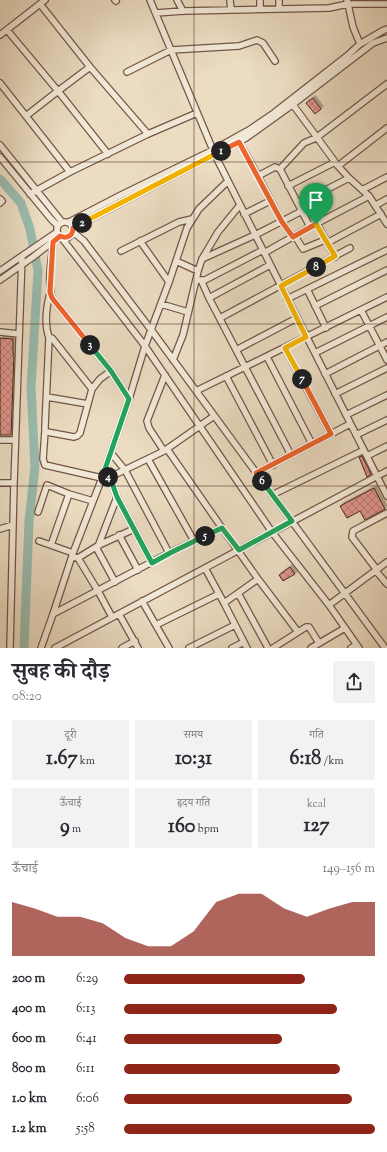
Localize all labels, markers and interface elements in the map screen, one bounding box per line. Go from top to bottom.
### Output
pin: 1 [211,141,231,161]
text: 1 [219,143,223,159]
pin [299,183,333,224]
icon: arrive [305,189,327,211]
pin: 2 [72,213,92,233]
text: 2 [79,215,85,231]
pin: 8 [306,257,326,277]
text: 8 [313,259,319,275]
pin: 3 [80,335,100,355]
text: 3 [88,337,92,353]
pin: 7 [292,369,312,389]
text: 7 [299,371,305,387]
pin: 4 [98,467,118,487]
text: 4 [105,469,111,485]
pin: 6 [252,471,272,491]
text: 6 [259,473,265,489]
pin: 5 [195,526,215,546]
text: 5 [203,528,207,544]
text: सुबह की दौड़ [12,657,110,689]
button: share [333,661,375,703]
text: 08:20 [12,688,42,706]
text: दूरी [65,727,76,743]
text: समय [184,727,203,743]
text: गति [309,727,324,743]
text: 1.67 [46,745,77,774]
text: 10:31 [175,745,212,774]
text: 6:18 [290,745,321,774]
text: km [77,753,95,769]
text: /km [321,753,343,769]
text: ऊँचाई [60,795,81,811]
text: हृदय गति [177,795,210,811]
text: kcal [307,796,326,812]
text: 127 [303,812,330,841]
text: 9 [60,813,70,842]
text: 160 [168,813,195,842]
text: m [70,821,81,837]
text: bpm [195,821,219,837]
text: ऊँचाई [12,860,38,878]
text: 149–156 m [323,860,375,878]
text: 200 m [12,970,45,988]
text: 6:29 [76,970,98,988]
text: 400 m [12,1000,46,1018]
text: 6:13 [76,1000,95,1018]
text: 600 m [12,1030,46,1048]
text: 6:41 [76,1030,97,1048]
text: 800 m [12,1060,46,1078]
text: 6:11 [76,1060,95,1078]
text: 1.0 km [12,1090,47,1108]
text: 6:06 [76,1090,99,1108]
text: 1.2 km [12,1120,46,1138]
text: 5:58 [76,1120,95,1138]

